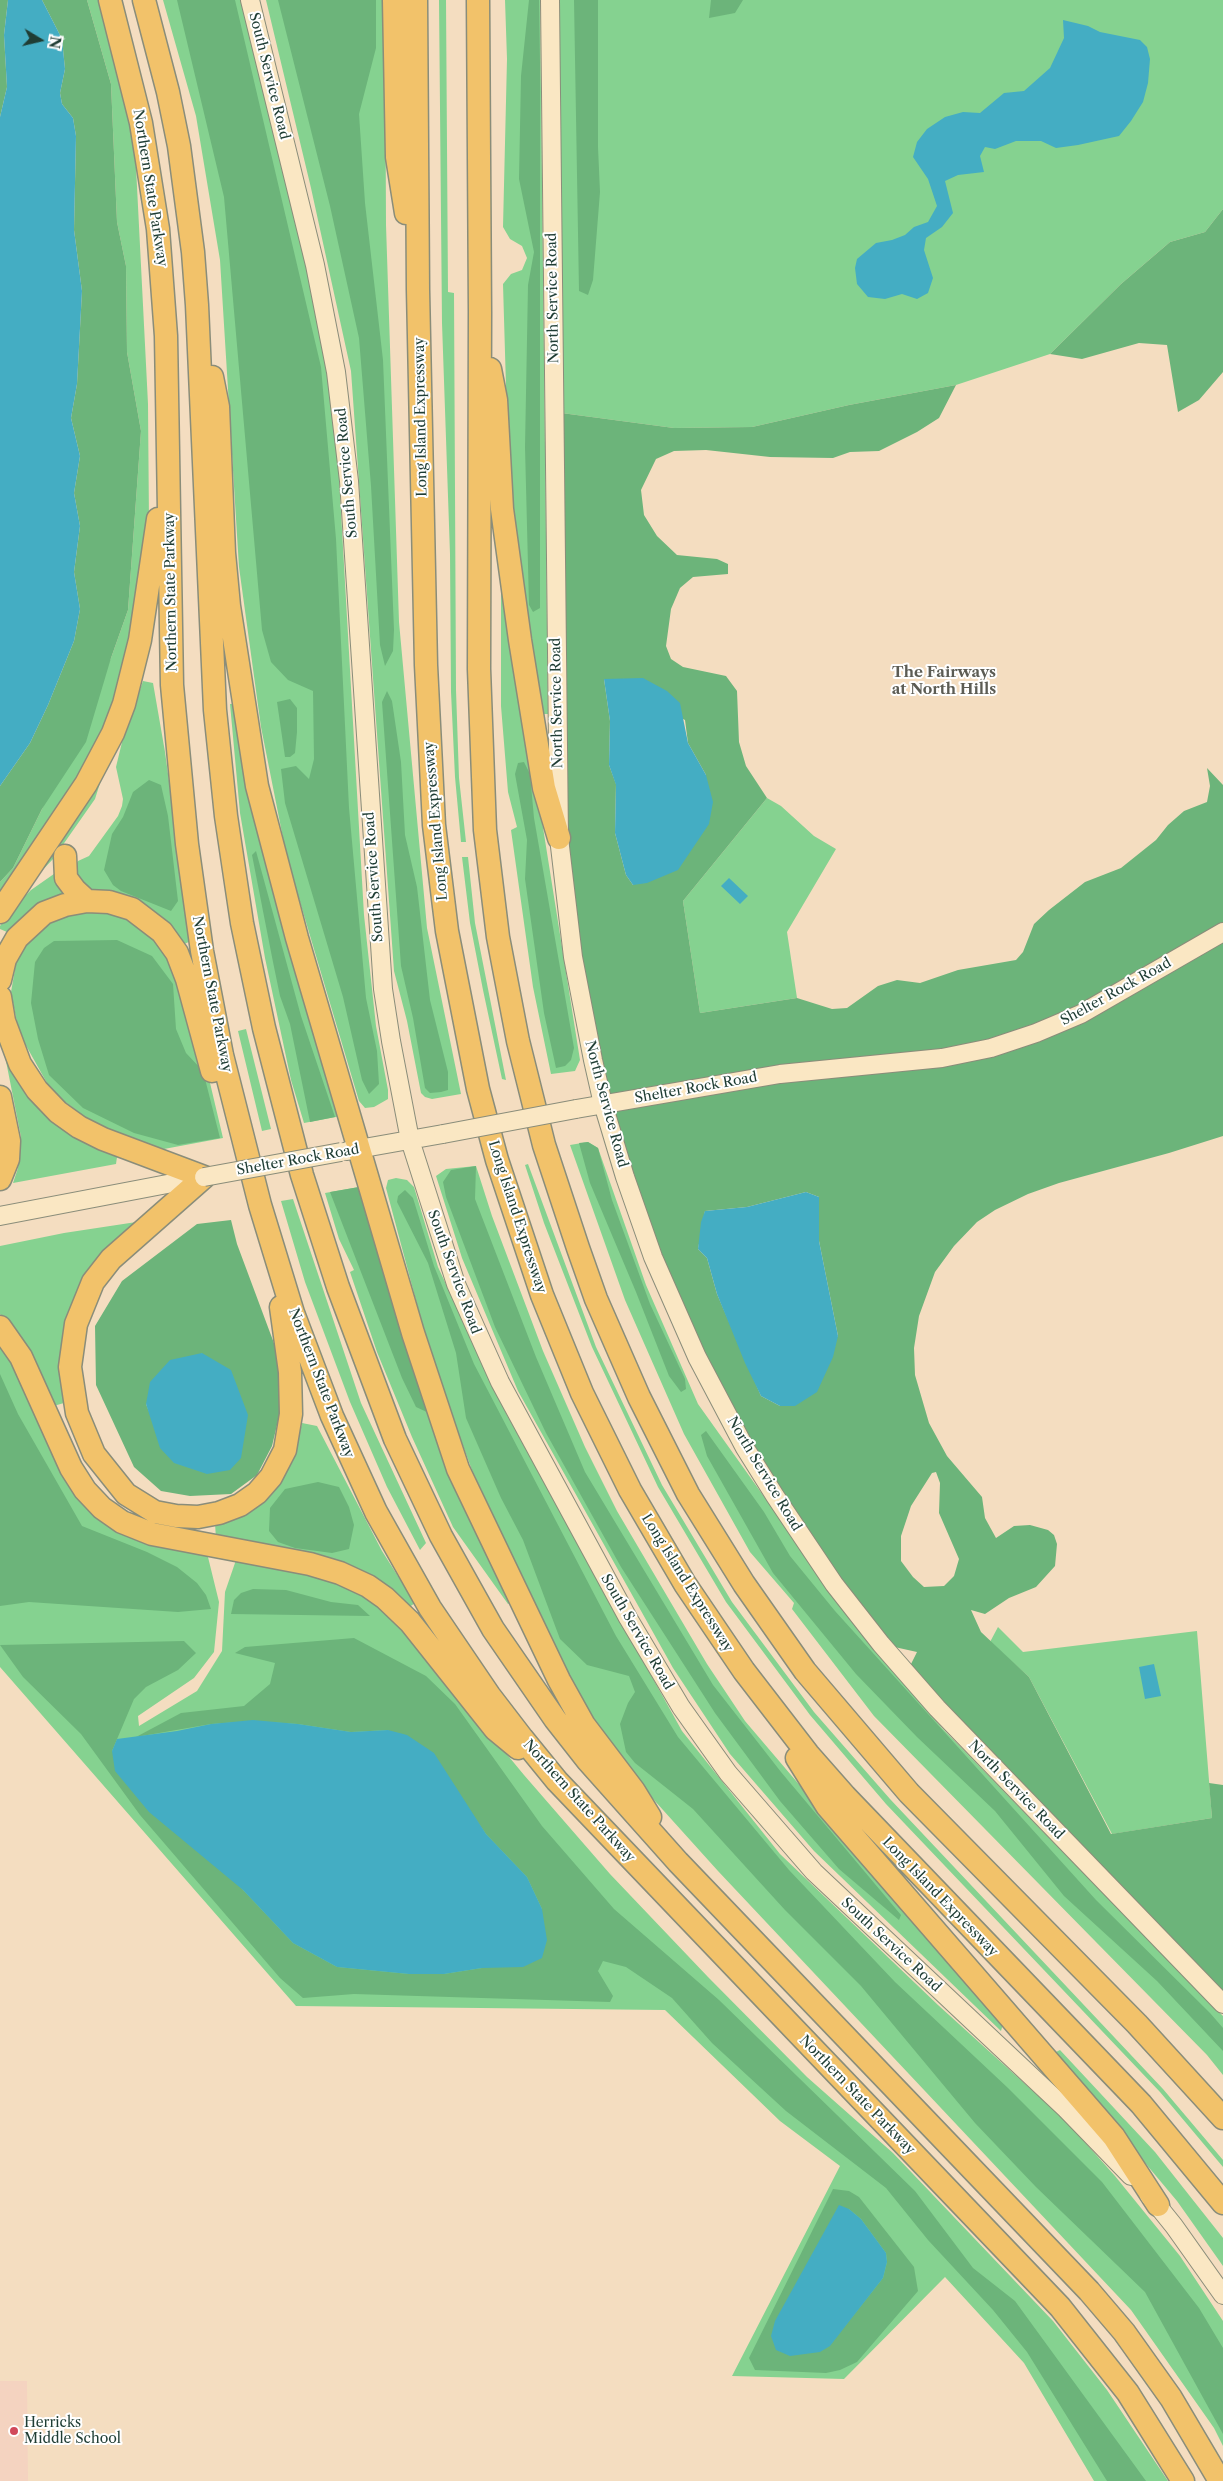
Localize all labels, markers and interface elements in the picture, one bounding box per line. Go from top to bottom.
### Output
street label: South Service Road [245,11,293,141]
north arrow [15,15,65,65]
text: N [45,35,65,50]
street label: Northern State Parkway [129,108,171,268]
street label: North Service Road [543,233,563,363]
street label: Long Island Expressway [411,337,431,497]
street label: South Service Road [333,407,361,539]
street label: Northern State Parkway [161,512,181,672]
street label: North Service Road [547,638,567,768]
district label: The Fairways at North Hills [892,664,996,699]
street label: Long Island Expressway [421,741,451,901]
street label: South Service Road [361,811,387,943]
street label: Northern State Parkway [189,914,235,1074]
street label: Shelter Rock Road [1058,955,1174,1029]
street label: North Service Road [581,1039,631,1169]
street label: Shelter Rock Road [633,1069,759,1107]
street label: Long Island Expressway [484,1139,550,1295]
street label: Shelter Rock Road [235,1141,361,1179]
street label: South Service Road [424,1208,484,1336]
street label: Northern State Parkway [285,1306,357,1460]
street label: North Service Road [723,1414,805,1534]
street label: Long Island Expressway [638,1511,736,1655]
street label: South Service Road [597,1571,677,1693]
street label: Northern State Parkway [520,1736,638,1866]
street label: North Service Road [965,1737,1067,1843]
street label: Long Island Expressway [879,1834,1001,1960]
street label: South Service Road [838,1894,944,1996]
street label: Northern State Parkway [796,2032,918,2158]
place label: Herricks Middle School [24,2415,121,2448]
marker: Herricks Middle School [8,2425,20,2437]

